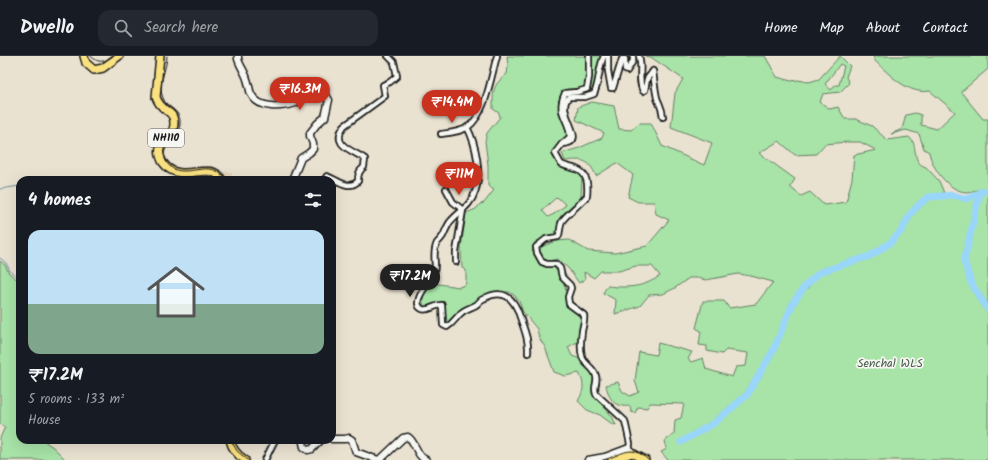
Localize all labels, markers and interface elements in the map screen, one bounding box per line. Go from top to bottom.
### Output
search box [98,10,378,46]
text: Dwello [20,13,74,43]
text: Search here [144,16,218,40]
icon: search [112,17,134,39]
text: Home [764,17,798,39]
text: Map [820,17,844,39]
text: About [866,17,900,39]
text: Contact [922,17,968,39]
pin: ₹16.3M [267,77,333,111]
text: ₹16.3M [279,79,321,100]
pin: ₹14.4M [419,90,485,124]
text: ₹14.4M [431,92,473,113]
road number: NH110 [148,129,184,147]
pin: ₹11M [435,162,483,196]
text: ₹11M [445,164,474,185]
text: 4 homes [28,187,91,214]
icon: filters [302,189,324,211]
icon: home [140,256,212,328]
pin: ₹17.2M [377,264,443,298]
text: ₹17.2M [389,266,431,287]
park label: Senchal WLS [857,354,923,373]
text: ₹17.2M [28,362,83,389]
text: 5 rooms · 133 m² [28,389,124,410]
text: House [28,410,60,431]

